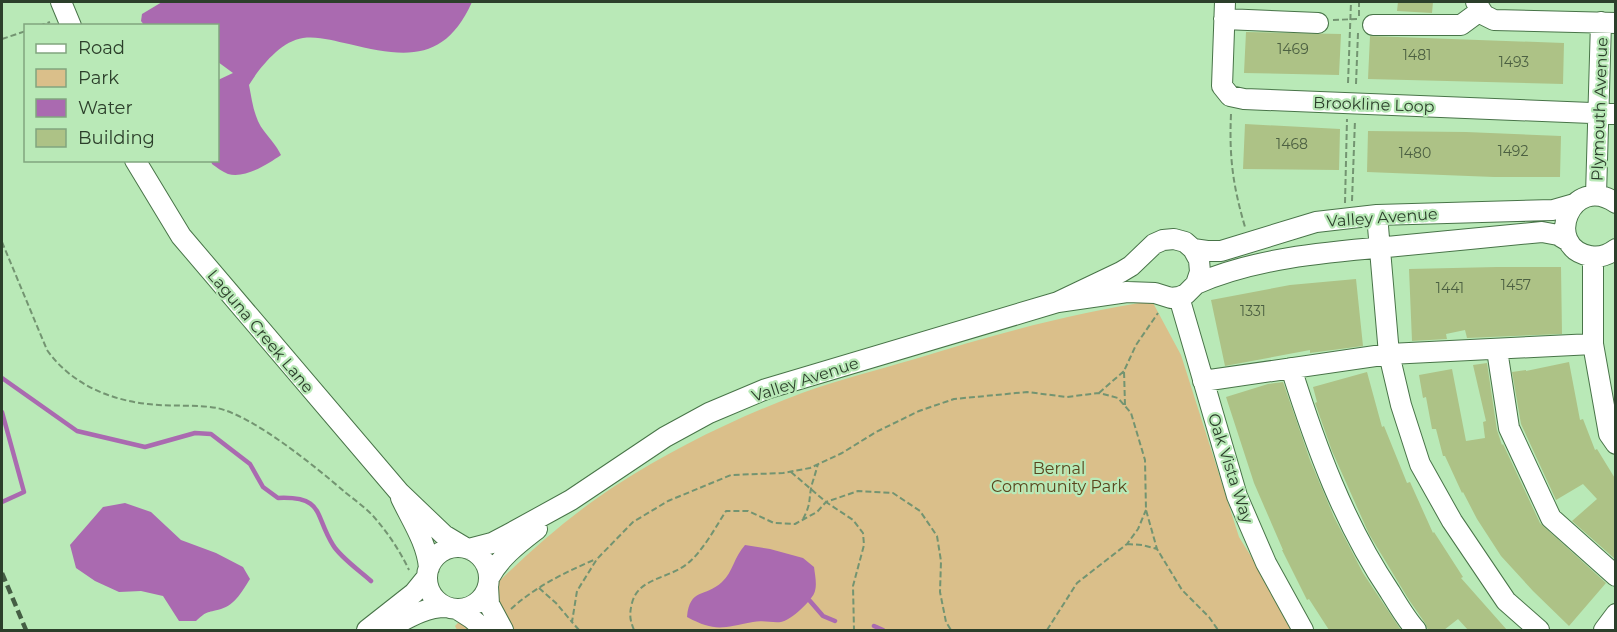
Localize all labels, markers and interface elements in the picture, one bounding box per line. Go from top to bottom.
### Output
legend [24,24,219,162]
text: Road [78,37,125,59]
street label: Plymouth Avenue [1587,37,1612,181]
house number: 1469 [1277,40,1309,58]
house number: 1481 [1403,46,1431,64]
house number: 1493 [1499,53,1529,71]
text: Park [78,67,119,89]
street label: Brookline Loop [1313,93,1435,116]
text: Water [78,97,133,119]
text: Building [78,127,155,149]
house number: 1468 [1276,135,1308,153]
house number: 1492 [1498,142,1528,160]
house number: 1480 [1399,144,1431,162]
street label: Valley Avenue [1326,204,1438,231]
street label: Laguna Creek Lane [204,266,318,397]
house number: 1457 [1501,276,1531,294]
house number: 1441 [1436,279,1464,297]
house number: 1331 [1240,302,1266,320]
street label: Valley Avenue [749,353,861,406]
street label: Oak Vista Way [1204,411,1257,526]
park label: Bernal Community Park [991,459,1127,496]

